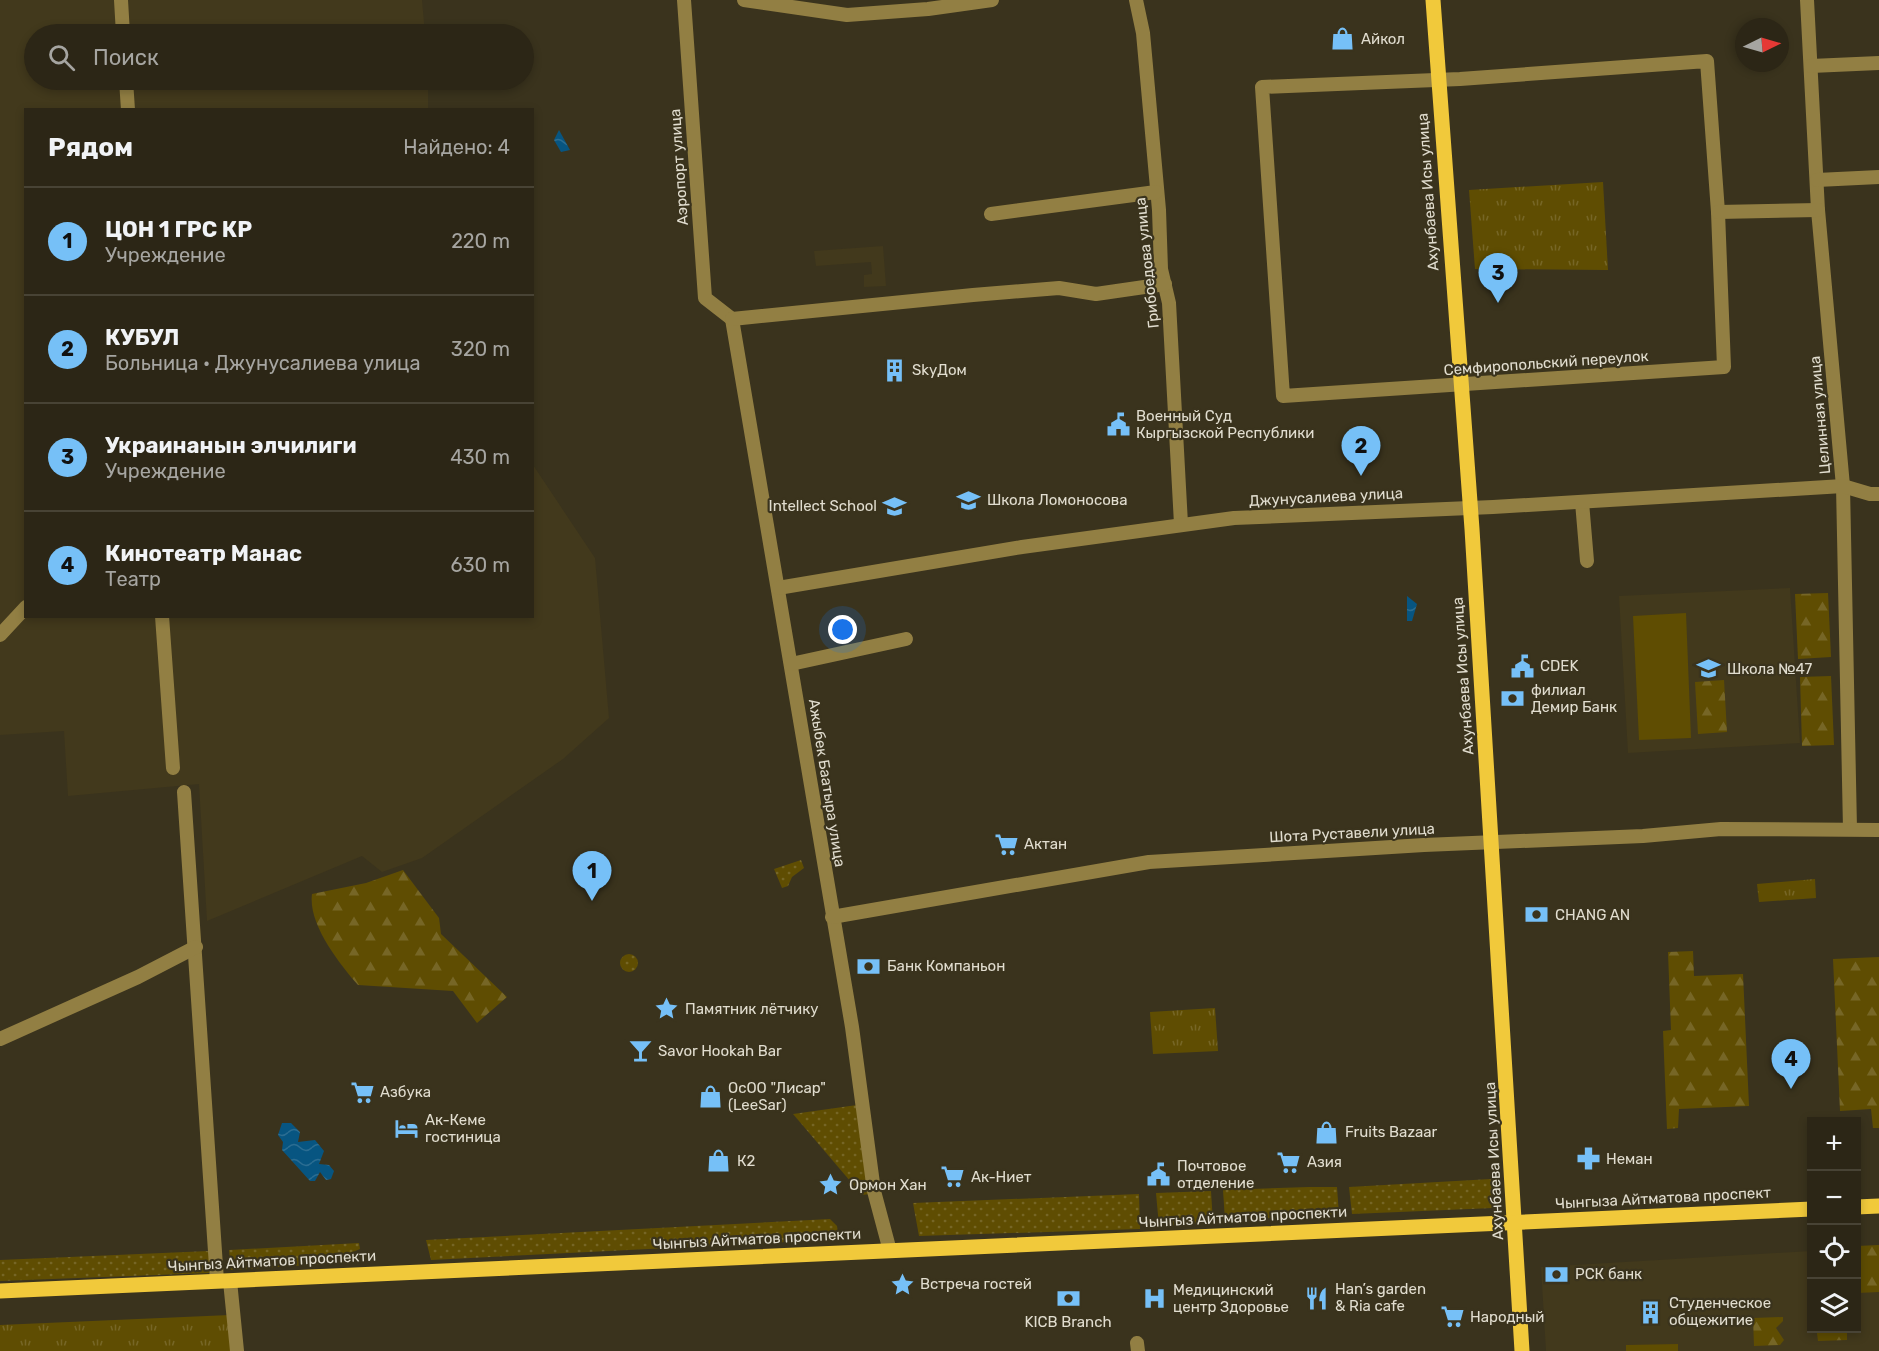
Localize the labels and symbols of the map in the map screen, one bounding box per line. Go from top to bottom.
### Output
north arrow [1735,18,1789,72]
shop icon: Айкол [1330,26,1356,52]
place label: Айкол [1361,30,1405,48]
street label: Аэропорт улица [666,108,692,226]
street label: Ахунбаева Исы улица [1414,113,1442,271]
street label: Грибоедова улица [1131,197,1163,329]
pin: 3 [1478,254,1518,303]
street label: Семфиропольский переулок [1443,347,1649,379]
street label: Целинная улица [1806,355,1834,475]
building icon: SkyДом [881,357,907,383]
place label: SkyДом [912,361,967,379]
place label: Военный Суд Кыргызской Республики [1136,407,1314,442]
public building icon: Военный Суд Кыргызской Республики [1105,412,1131,438]
pin: 2 [1342,426,1380,476]
street label: Джунусалиева улица [1249,484,1403,510]
school or university icon: Школа Ломоносова [956,487,982,513]
place label: Школа Ломоносова [987,491,1128,509]
school or university icon: Intellect School [882,493,908,519]
place label: Intellect School [769,497,877,515]
street label: Ахунбаева Исы улица [1449,597,1477,755]
your location [828,615,857,644]
public building icon: CDEK [1509,653,1535,679]
school or university icon: Школа №47 [1696,656,1722,682]
place label: CDEK [1540,657,1578,675]
place label: Школа №47 [1727,660,1813,678]
place label: филиал Демир Банк [1531,681,1617,716]
bank icon: филиал Демир Банк [1500,686,1526,712]
street label: Ажыбек Баатыра улица [805,698,849,868]
street label: Шота Руставели улица [1269,820,1435,846]
supermarket icon: Актан [993,831,1019,857]
place label: Актан [1024,835,1067,853]
pin: 1 [572,852,612,901]
bank icon: CHANG AN [1524,902,1550,928]
place label: CHANG AN [1555,906,1630,924]
bank icon: Банк Компаньон [856,953,882,979]
place label: Банк Компаньон [887,957,1005,975]
place icon: Памятник лётчику [654,996,680,1022]
place label: Памятник лётчику [685,1000,819,1018]
bar icon: Savor Hookah Bar [627,1038,653,1064]
pin: 4 [1772,1040,1810,1089]
place label: Savor Hookah Bar [658,1042,782,1060]
supermarket icon: Азбука [349,1079,375,1105]
place label: ОсОО "Лисар" (LeeSar) [728,1079,826,1114]
street label: Ахунбаева Исы улица [1481,1082,1507,1240]
place label: Азбука [380,1083,431,1101]
shop icon: ОсОО "Лисар" (LeeSar) [697,1084,723,1110]
place label: Ак-Кеме гостиница [425,1111,501,1146]
hotel icon: Ак-Кеме гостиница [394,1116,420,1142]
shop icon: Fruits Bazaar [1314,1119,1340,1145]
place label: Fruits Bazaar [1345,1123,1438,1141]
pharmacy icon: Неман [1575,1146,1601,1172]
shop icon: К2 [706,1148,732,1174]
supermarket icon: Азия [1276,1149,1302,1175]
place label: Неман [1606,1150,1653,1168]
place label: К2 [737,1152,756,1170]
place label: Азия [1307,1153,1342,1171]
place label: Почтовое отделение [1177,1157,1254,1192]
public building icon: Почтовое отделение [1146,1162,1172,1188]
supermarket icon: Ак-Ниет [940,1164,966,1190]
place label: Ак-Ниет [971,1168,1032,1186]
place icon: Ормон Хан [818,1172,844,1198]
place label: Ормон Хан [849,1176,927,1194]
street label: Чынгыза Айтматова проспект [1555,1183,1772,1213]
street label: Чынгыз Айтматов проспекти [1138,1203,1348,1231]
street label: Чынгыз Айтматов проспекти [652,1225,862,1253]
street label: Чынгыз Айтматов проспекти [167,1247,377,1275]
bank icon: РСК банк [1544,1261,1570,1287]
place label: РСК банк [1575,1265,1642,1283]
place icon: Встреча гостей [889,1271,915,1297]
place label: Встреча гостей [920,1275,1032,1293]
place label: Han’s garden & Ria cafe [1335,1280,1426,1315]
place label: Медицинский центр Здоровье [1173,1281,1289,1316]
bank icon: KICB Branch [1055,1285,1081,1311]
restaurant icon: Han’s garden & Ria cafe [1304,1285,1330,1311]
hospital icon: Медицинский центр Здоровье [1142,1286,1168,1312]
place label: Студенческое общежитие [1669,1294,1771,1329]
building icon: Студенческое общежитие [1638,1299,1664,1325]
supermarket icon: Народный [1439,1304,1465,1330]
place label: Народный [1470,1308,1544,1326]
place label: KICB Branch [1024,1313,1112,1331]

